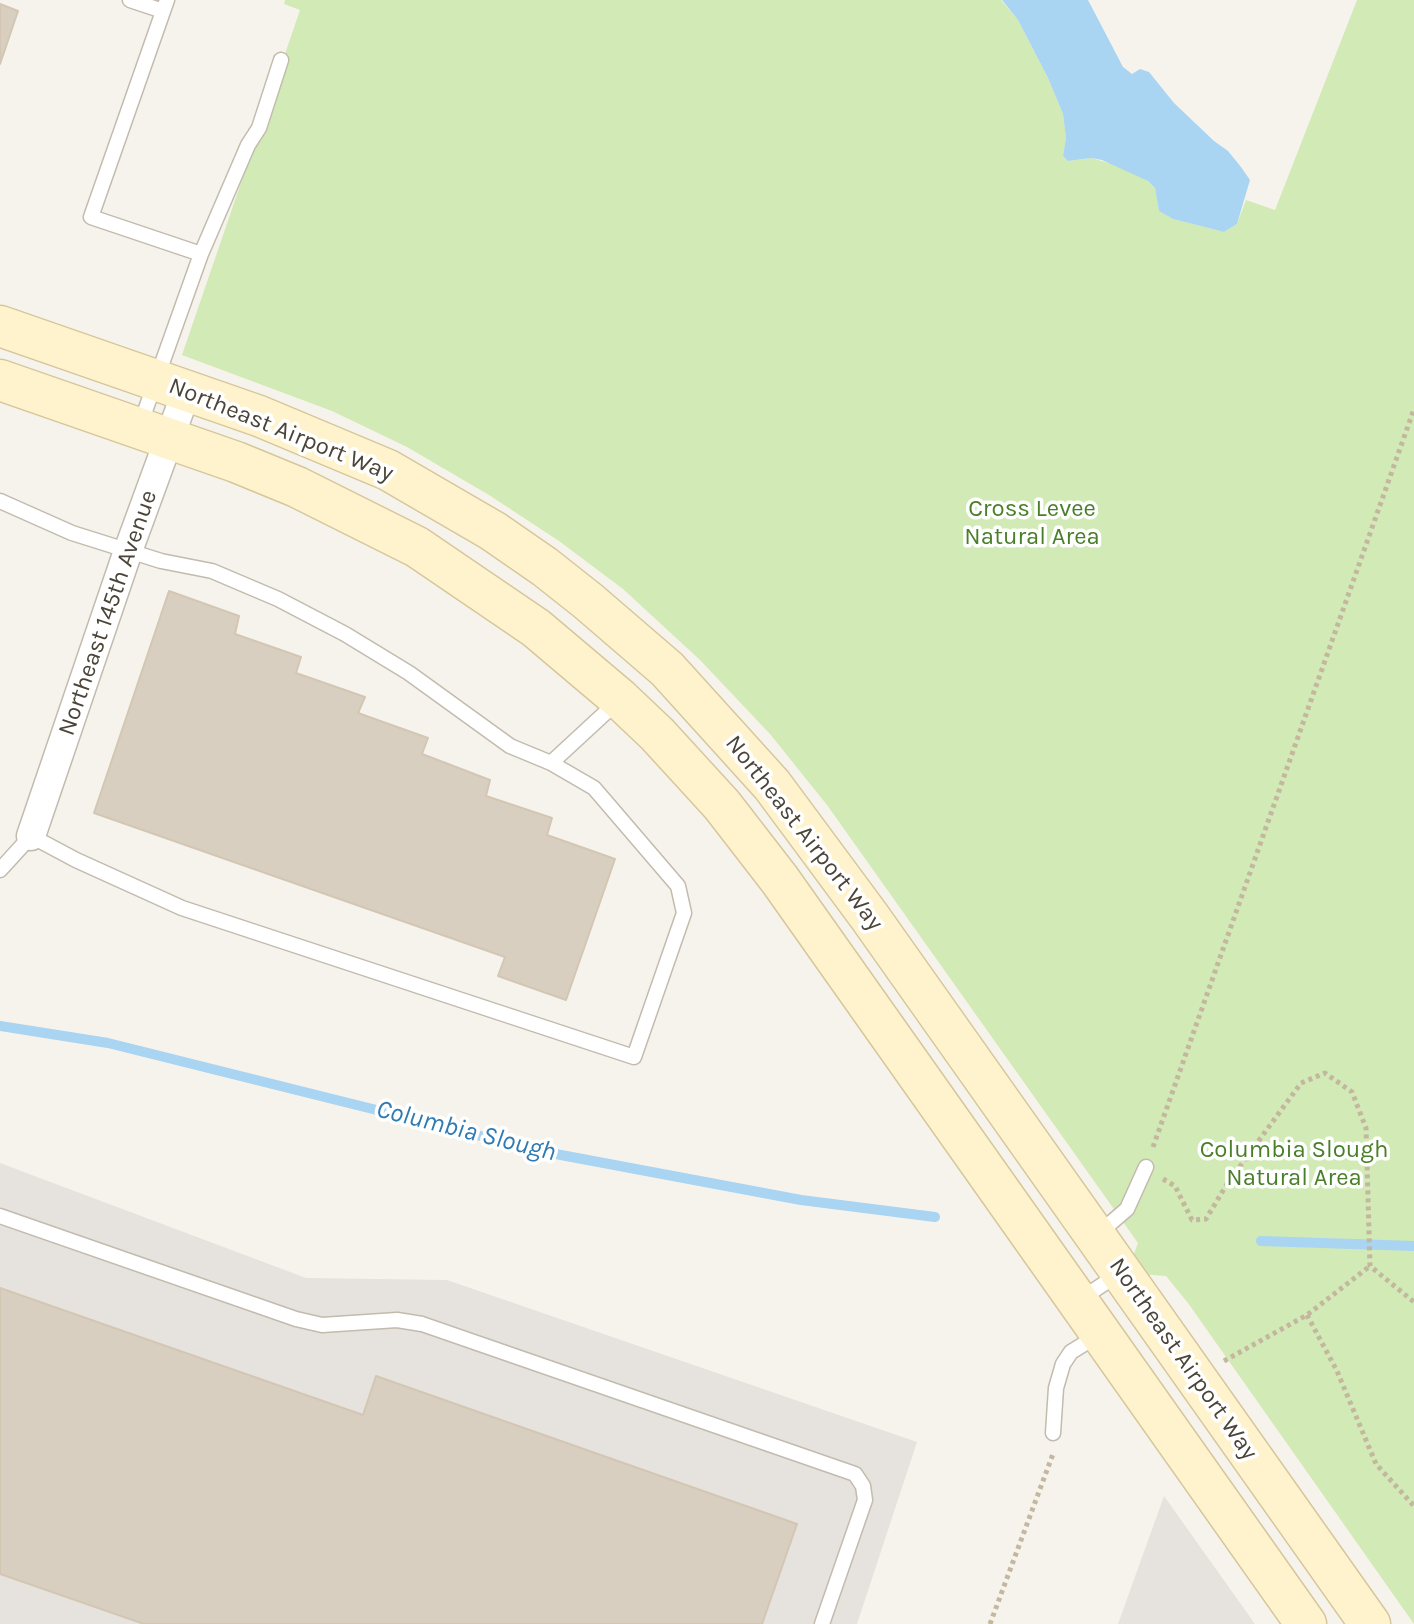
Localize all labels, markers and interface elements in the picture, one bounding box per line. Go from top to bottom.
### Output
street label: Northeast Airport Way [164,372,398,488]
street label: Northeast 145th Avenue [52,486,164,740]
park label: Cross Levee Natural Area [964,495,1100,551]
street label: Northeast Airport Way [719,730,889,936]
water label: Columbia Slough [373,1094,559,1168]
park label: Columbia Slough Natural Area [1200,1136,1388,1192]
street label: Northeast Airport Way [1102,1253,1264,1465]

